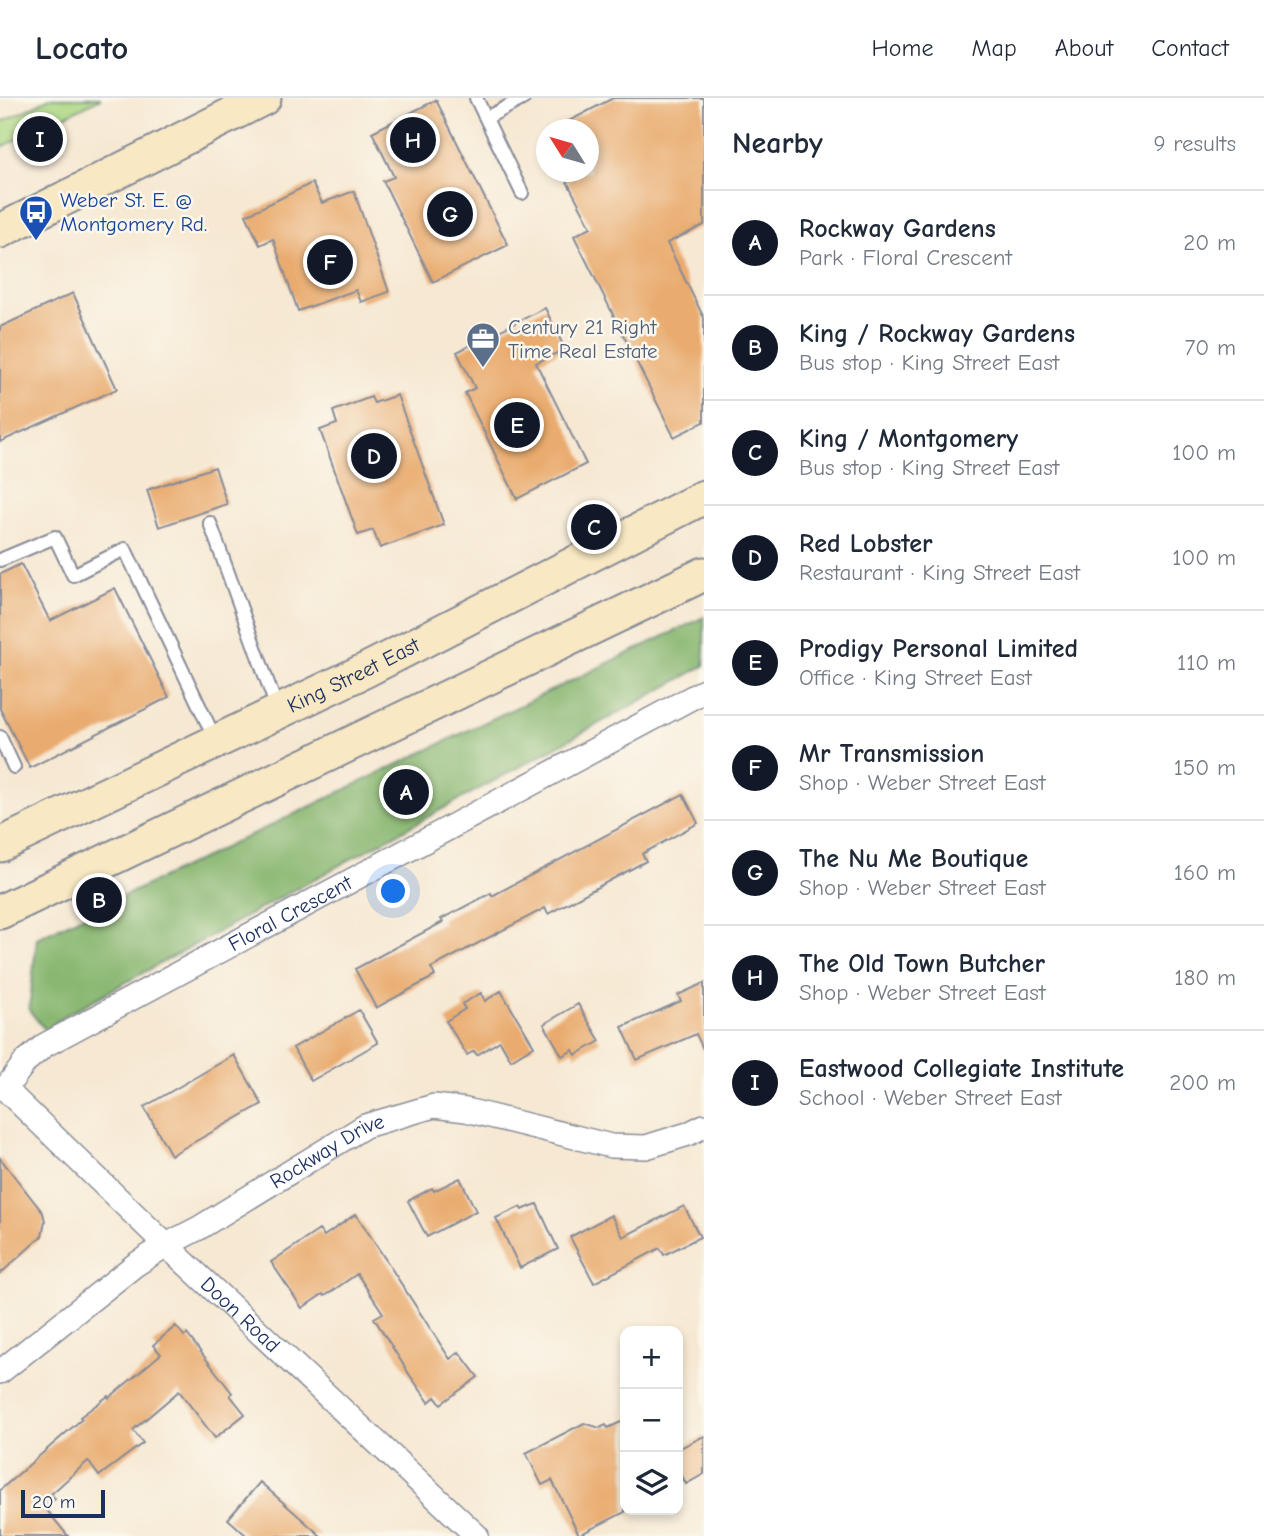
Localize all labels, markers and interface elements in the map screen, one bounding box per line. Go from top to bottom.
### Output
text: Locato [35,29,128,67]
text: Home [872,34,933,62]
text: Map [971,34,1017,62]
text: About [1055,34,1113,62]
text: Contact [1151,34,1229,62]
pin: I [17,113,63,165]
pin: H [390,114,436,166]
north arrow [536,119,599,182]
text: Nearby [732,126,823,161]
text: 9 results [1153,130,1236,157]
place label: Weber St. E. @ Montgomery Rd. [60,188,207,236]
pin: G [427,188,473,240]
bus stop icon: Weber St. E. @ Montgomery Rd. [17,193,55,242]
text: Rockway Gardens [799,214,996,244]
text: A [749,229,761,256]
text: 20 m [1183,229,1236,256]
pin: F [307,236,353,288]
text: Park · Floral Crescent [799,244,1012,271]
place label: Century 21 Right Time Real Estate [508,315,657,363]
text: King / Rockway Gardens [799,319,1075,349]
office icon: Century 21 Right Time Real Estate [464,320,502,369]
text: B [748,334,762,361]
text: 70 m [1184,334,1236,361]
text: Bus stop · King Street East [799,349,1059,376]
pin: E [494,399,540,451]
text: King / Montgomery [799,424,1018,454]
pin: D [351,430,397,482]
text: C [748,439,762,466]
text: 100 m [1172,439,1236,466]
text: Bus stop · King Street East [799,454,1059,481]
pin: C [571,501,617,553]
text: Red Lobster [799,529,932,559]
text: D [748,544,762,571]
text: 100 m [1172,544,1236,571]
text: Restaurant · King Street East [799,559,1080,586]
street label: King Street East [283,632,424,718]
text: Prodigy Personal Limited [799,634,1078,664]
text: E [748,649,762,676]
text: 110 m [1177,649,1236,676]
text: Office · King Street East [799,664,1032,691]
text: Mr Transmission [799,739,984,769]
text: F [748,754,762,781]
text: 150 m [1174,754,1236,781]
pin: A [383,766,429,818]
text: Shop · Weber Street East [799,769,1046,796]
text: The Nu Me Boutique [799,844,1028,874]
text: G [747,859,763,886]
text: 160 m [1174,859,1236,886]
street label: Floral Crescent [224,870,357,956]
pin: B [76,874,122,926]
your location [376,874,410,908]
text: Shop · Weber Street East [799,874,1046,901]
text: The Old Town Butcher [799,949,1045,979]
text: H [747,964,763,991]
text: 180 m [1174,964,1236,991]
text: Shop · Weber Street East [799,979,1046,1006]
text: Eastwood Collegiate Institute [799,1054,1124,1084]
text: I [750,1069,760,1096]
text: 200 m [1169,1069,1236,1096]
text: School · Weber Street East [799,1084,1062,1111]
street label: Rockway Drive [266,1109,387,1193]
street label: Doon Road [196,1272,285,1357]
map controls [620,1326,683,1515]
button: + [620,1326,683,1389]
button: − [620,1389,683,1452]
button: layers [620,1452,683,1515]
scale bar [21,1487,105,1519]
text: 20 m [32,1491,76,1513]

